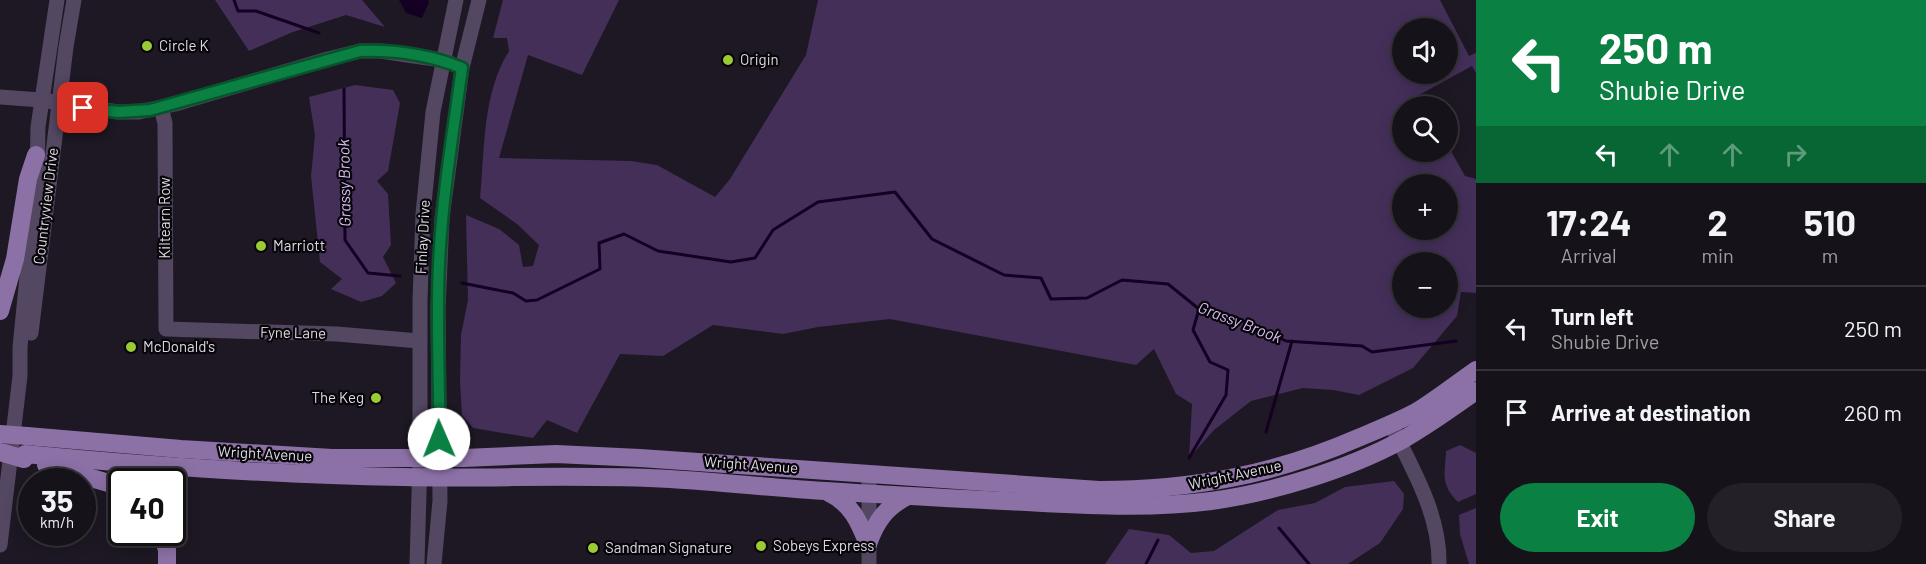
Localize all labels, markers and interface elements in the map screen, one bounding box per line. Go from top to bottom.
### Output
map controls [1392,18,1458,318]
button: sound [1392,18,1458,84]
text: 250 m [1599,22,1713,72]
icon: left [1500,24,1578,102]
place label: Circle K [159,36,209,54]
marker: Circle K [140,39,154,53]
place label: Origin [740,50,779,68]
marker: Origin [721,53,735,67]
text: Shubie Drive [1599,73,1745,105]
pin [57,82,108,133]
icon: arrive [66,91,99,124]
button: search [1392,96,1458,162]
icon: left [1590,138,1623,171]
icon: ahead [1653,138,1686,171]
icon: ahead [1716,138,1749,171]
icon: right [1779,138,1812,171]
water label: Grassy Brook [333,139,354,227]
street label: Countryview Drive [29,146,61,265]
button: + [1392,174,1458,240]
street label: Kiltearn Row [155,177,173,259]
street label: Finlay Drive [411,199,433,275]
text: 17:24 [1546,200,1632,243]
text: 2 [1708,200,1728,243]
text: 510 [1804,200,1856,243]
place label: Marriott [273,236,325,254]
marker: Marriott [254,239,268,253]
text: Arrival [1561,243,1617,267]
text: min [1701,243,1734,267]
text: m [1822,243,1838,267]
button: − [1392,252,1458,318]
water label: Grassy Brook [1196,297,1285,346]
text: Turn left [1551,303,1634,329]
icon: left [1500,312,1533,345]
text: 250 m [1844,315,1902,341]
street label: Fyne Lane [260,322,326,342]
text: Shubie Drive [1551,329,1659,353]
place label: McDonald's [143,337,215,355]
marker: McDonald's [124,340,138,354]
place label: The Keg [312,388,364,406]
marker: The Keg [369,391,383,405]
icon: arrive [1500,396,1533,429]
text: Arrive at destination [1551,399,1750,425]
text: 260 m [1844,399,1902,425]
position arrow [407,407,471,471]
street label: Wright Avenue [217,442,313,464]
street label: Wright Avenue [703,452,799,476]
street label: Wright Avenue [1187,455,1283,493]
speed limit sign: 40 [108,468,186,546]
text: 35 [41,482,73,518]
button: Exit [1500,483,1695,552]
button: Share [1707,483,1902,552]
text: km/h [40,513,74,531]
place label: Sobeys Express [773,536,874,554]
place label: Sandman Signature [605,538,732,556]
marker: Sobeys Express [754,539,768,553]
marker: Sandman Signature [586,541,600,555]

